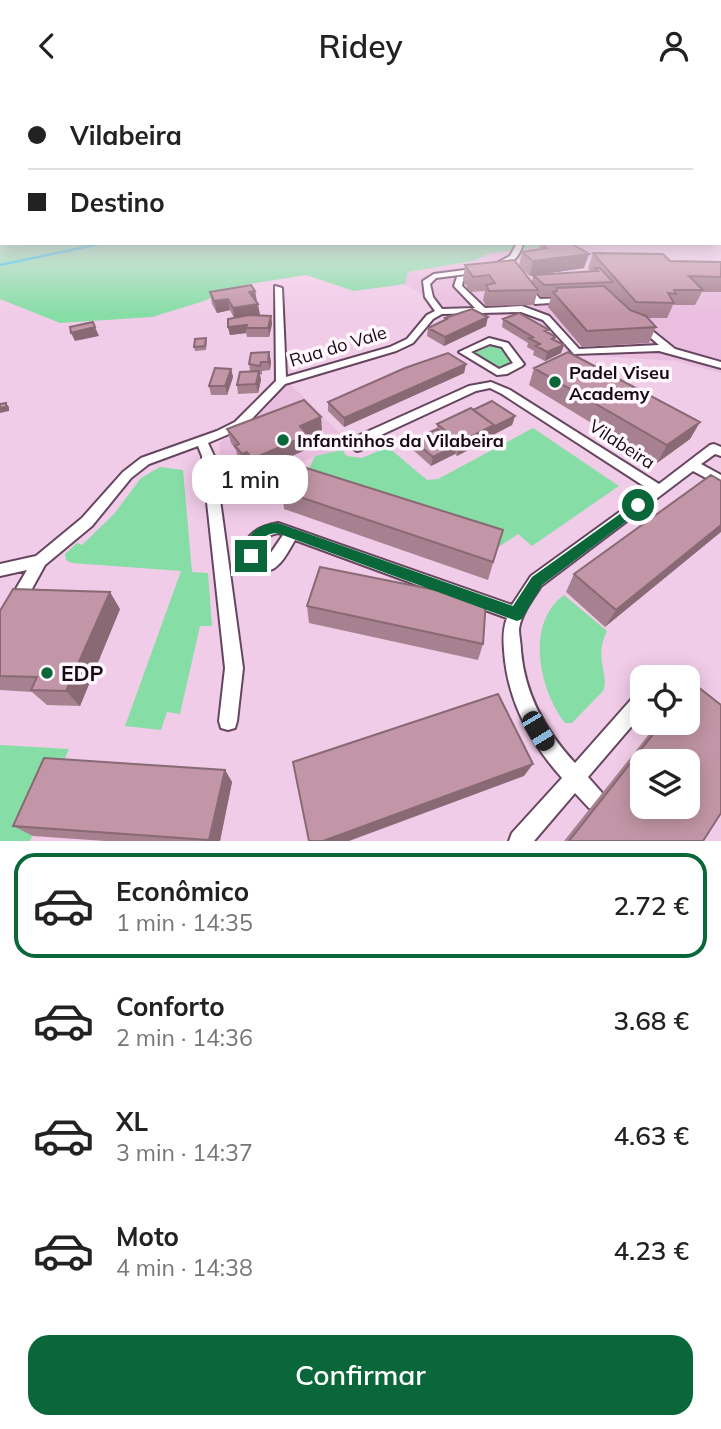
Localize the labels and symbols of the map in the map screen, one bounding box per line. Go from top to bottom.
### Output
street label: Rua do Vale [287,320,389,372]
place label: Padel Viseu Academy [569,361,670,405]
marker: Padel Viseu Academy [547,374,563,390]
street label: Vilabeira [585,414,659,474]
place label: Infantinhos da Vilabeira [297,429,504,452]
marker: Infantinhos da Vilabeira [275,432,291,448]
callout: 1 min [193,455,309,503]
route start [622,489,654,521]
route end [235,540,267,572]
place label: EDP [61,660,103,686]
marker: EDP [39,665,55,681]
car [519,708,558,754]

